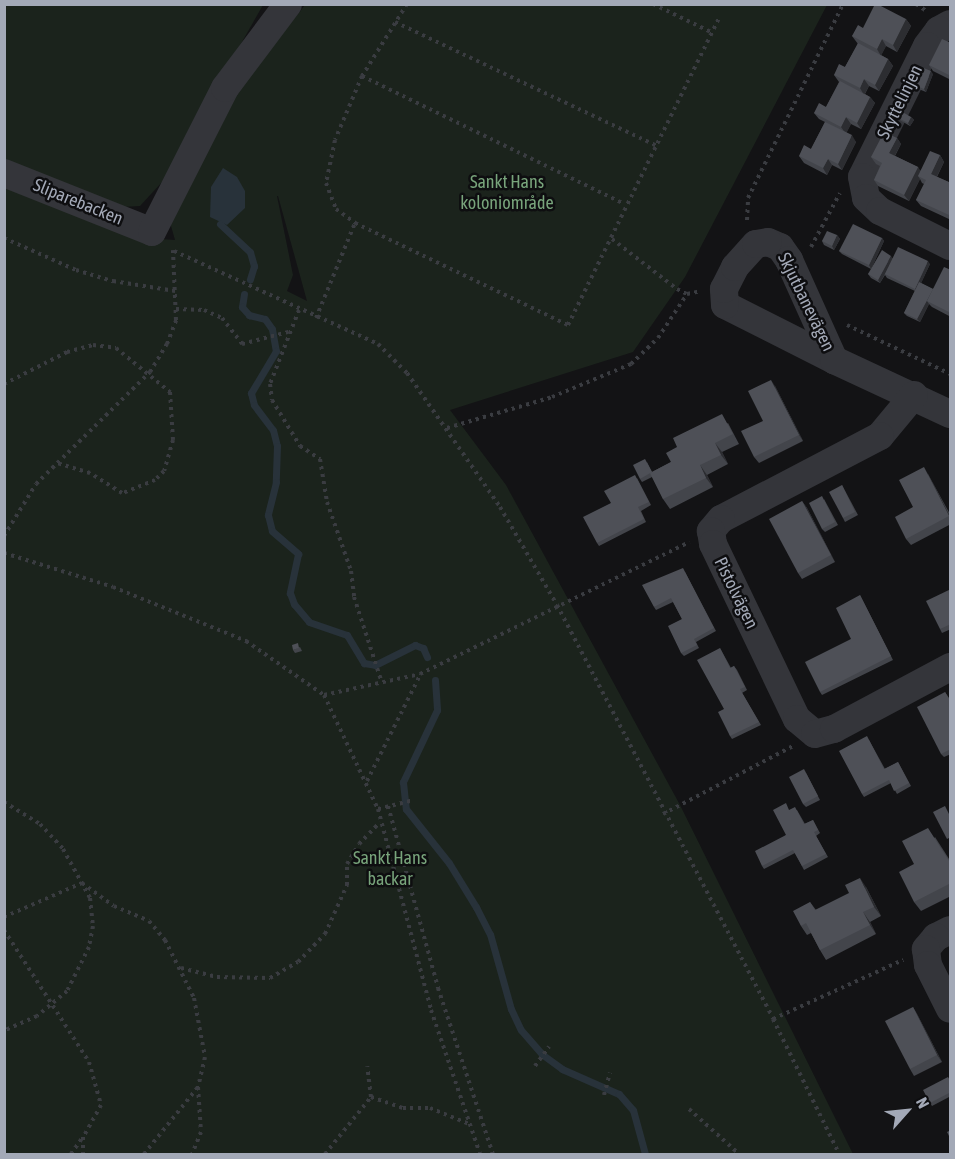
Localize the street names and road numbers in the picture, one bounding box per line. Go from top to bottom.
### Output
street label: Skyttelinjen [873,61,927,143]
street label: Sliparebacken [30,174,126,230]
street label: Skjutbanevägen [773,249,839,355]
street label: Pistolvägen [709,554,763,632]

